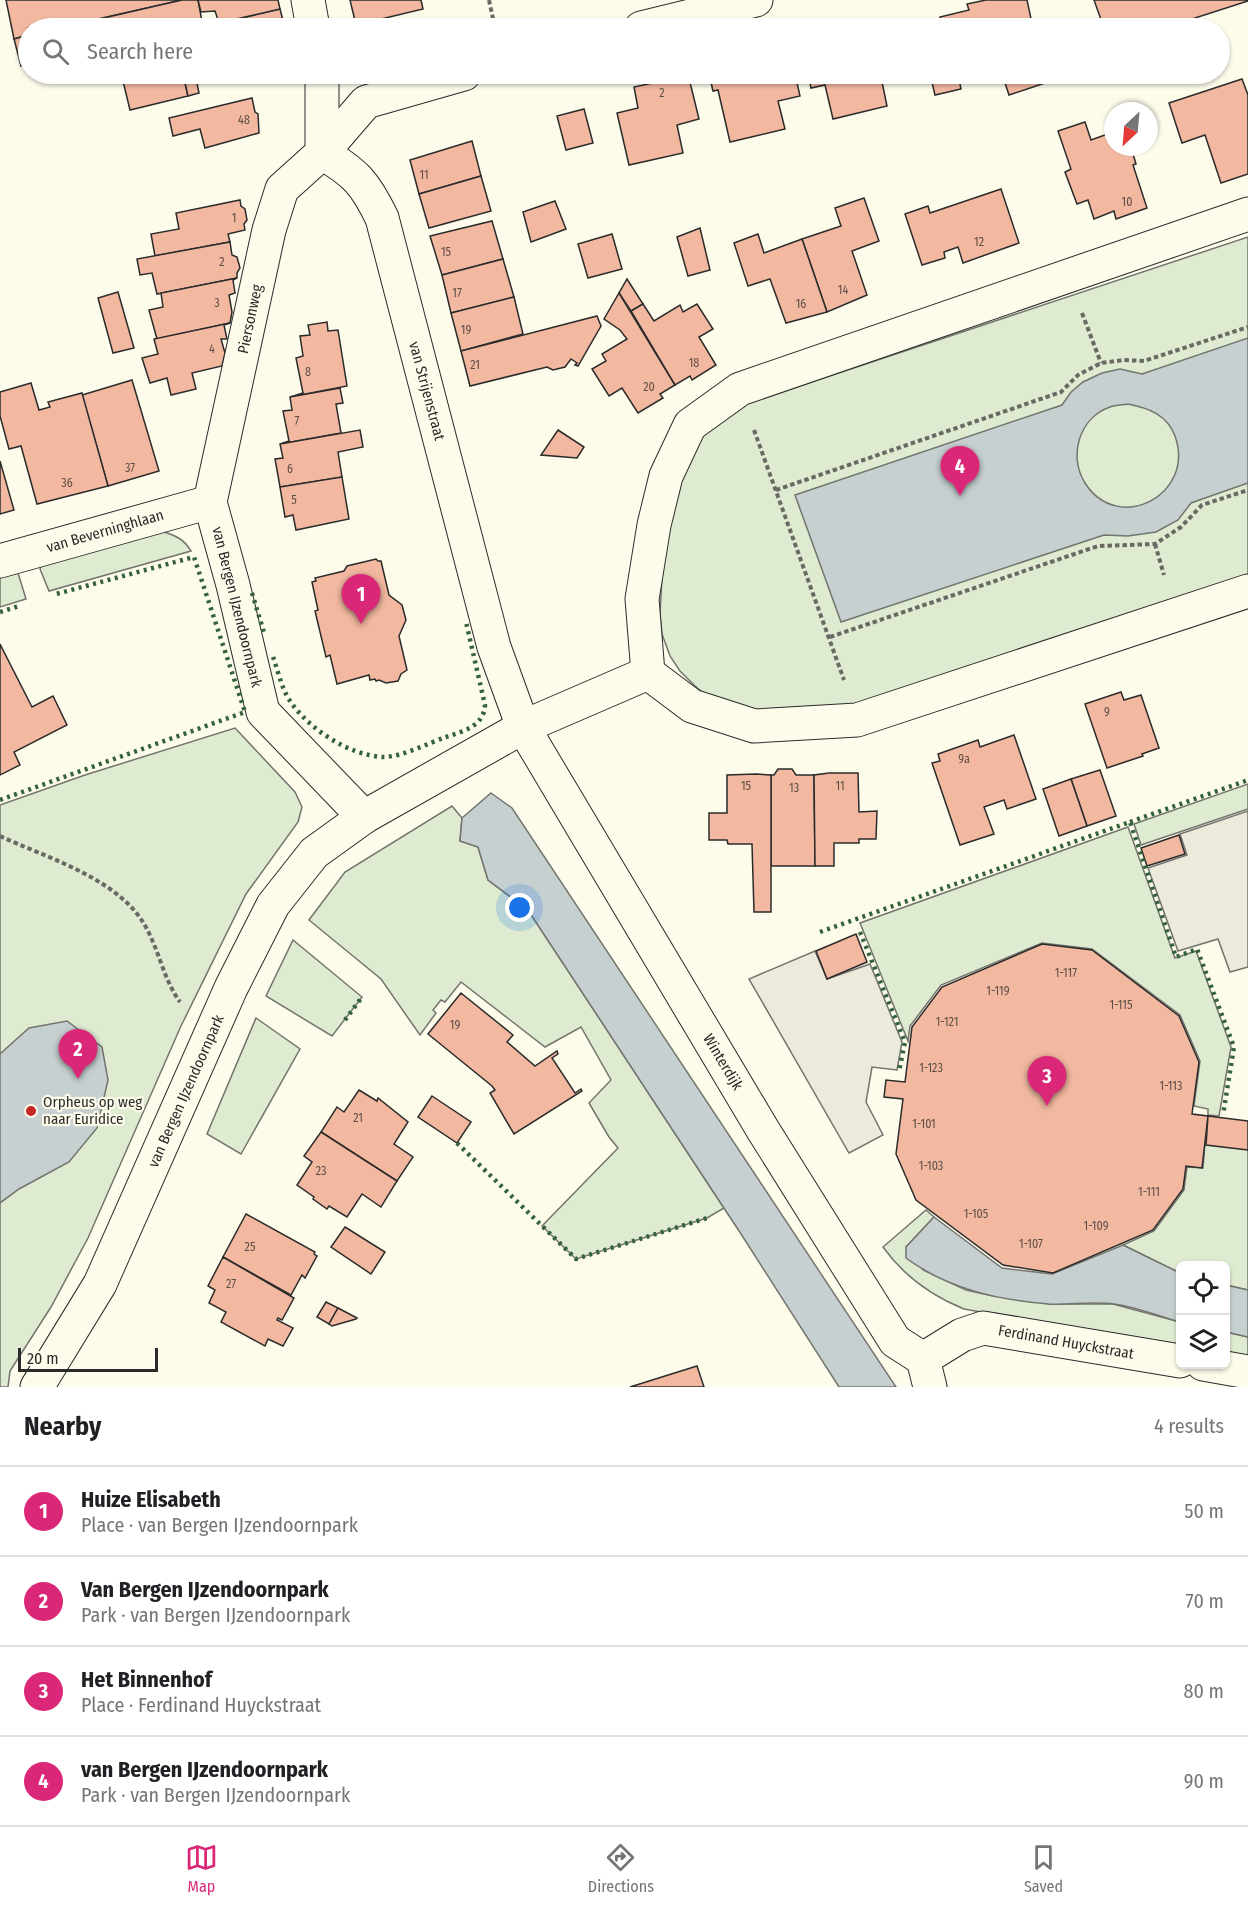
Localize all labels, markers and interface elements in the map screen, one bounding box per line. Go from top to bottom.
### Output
search box [18,18,1230,84]
icon: search [39,35,72,68]
text: Search here [87,38,193,65]
house number: 2 [659,86,665,100]
north arrow [1104,102,1158,156]
house number: 48 [238,113,250,127]
house number: 11 [419,168,429,182]
house number: 10 [1122,195,1132,209]
house number: 1 [232,211,236,225]
house number: 12 [974,235,984,249]
house number: 15 [441,245,452,259]
house number: 2 [219,255,225,269]
street label: Piersonweg [234,283,266,355]
house number: 14 [838,283,848,297]
house number: 17 [452,286,462,300]
house number: 3 [214,296,220,310]
house number: 16 [796,297,806,311]
house number: 19 [461,323,471,337]
street label: van Strijenstraat [405,340,449,442]
house number: 4 [209,342,215,356]
house number: 18 [689,356,699,370]
house number: 21 [470,358,480,372]
house number: 8 [305,365,311,379]
house number: 20 [643,380,655,394]
house number: 7 [295,414,300,428]
pin: 4 [940,446,980,496]
house number: 37 [125,461,135,475]
house number: 6 [287,462,293,476]
house number: 36 [61,476,73,490]
house number: 5 [291,493,297,507]
street label: van Beverninghlaan [44,506,166,556]
street label: van Bergen IJzendoornpark [208,525,266,689]
pin: 1 [342,574,380,624]
house number: 9 [1104,705,1110,719]
house number: 9a [958,752,970,766]
house number: 15 [741,779,752,793]
house number: 11 [835,779,845,793]
house number: 13 [789,781,799,795]
your location [505,893,534,922]
house number: 1-117 [1055,966,1077,980]
house number: 1-119 [986,984,1010,998]
house number: 1-115 [1110,998,1133,1012]
street label: van Bergen IJzendoornpark [144,1012,228,1170]
house number: 1-121 [936,1015,958,1029]
house number: 19 [450,1018,460,1032]
pin: 2 [58,1030,98,1079]
street label: Winterdijk [699,1031,747,1093]
pin: 3 [1028,1056,1066,1106]
house number: 1-123 [919,1061,943,1075]
house number: 1-113 [1160,1079,1182,1093]
place label: Orpheus op weg naar Euridice [43,1093,142,1128]
marker: Orpheus op weg naar Euridice [24,1104,38,1118]
house number: 21 [353,1111,363,1125]
house number: 1-101 [912,1117,936,1131]
house number: 1-103 [919,1159,943,1173]
house number: 23 [316,1164,326,1178]
house number: 1-111 [1138,1185,1160,1199]
house number: 1-105 [964,1207,989,1221]
house number: 1-109 [1084,1219,1109,1233]
house number: 1-107 [1019,1237,1043,1251]
house number: 25 [245,1240,256,1254]
map controls [1176,1261,1230,1369]
button: locate [1176,1261,1230,1315]
house number: 27 [226,1277,236,1291]
button: layers [1176,1315,1230,1369]
street label: Ferdinand Huyckstraat [997,1321,1135,1363]
scale bar [18,1345,158,1372]
text: 20 m [27,1349,58,1368]
text: Nearby [24,1411,101,1442]
text: 4 results [1154,1414,1224,1438]
text: Huize Elisabeth [81,1486,221,1513]
text: 1 [39,1499,48,1523]
text: 50 m [1184,1499,1224,1523]
text: Place · van Bergen IJzendoornpark [81,1513,358,1537]
text: Van Bergen IJzendoornpark [81,1576,329,1603]
text: 2 [39,1589,48,1613]
text: 70 m [1186,1589,1224,1613]
text: Park · van Bergen IJzendoornpark [81,1603,350,1627]
text: Het Binnenhof [81,1666,212,1693]
text: 3 [39,1679,48,1703]
text: 80 m [1184,1679,1224,1703]
text: Place · Ferdinand Huyckstraat [81,1693,321,1717]
text: van Bergen IJzendoornpark [81,1756,328,1783]
text: 4 [38,1769,49,1793]
text: 90 m [1184,1769,1224,1793]
text: Park · van Bergen IJzendoornpark [81,1783,350,1807]
tab: Map [185,1841,218,1896]
tab: Directions [588,1841,654,1896]
tab: Saved [1024,1841,1063,1896]

